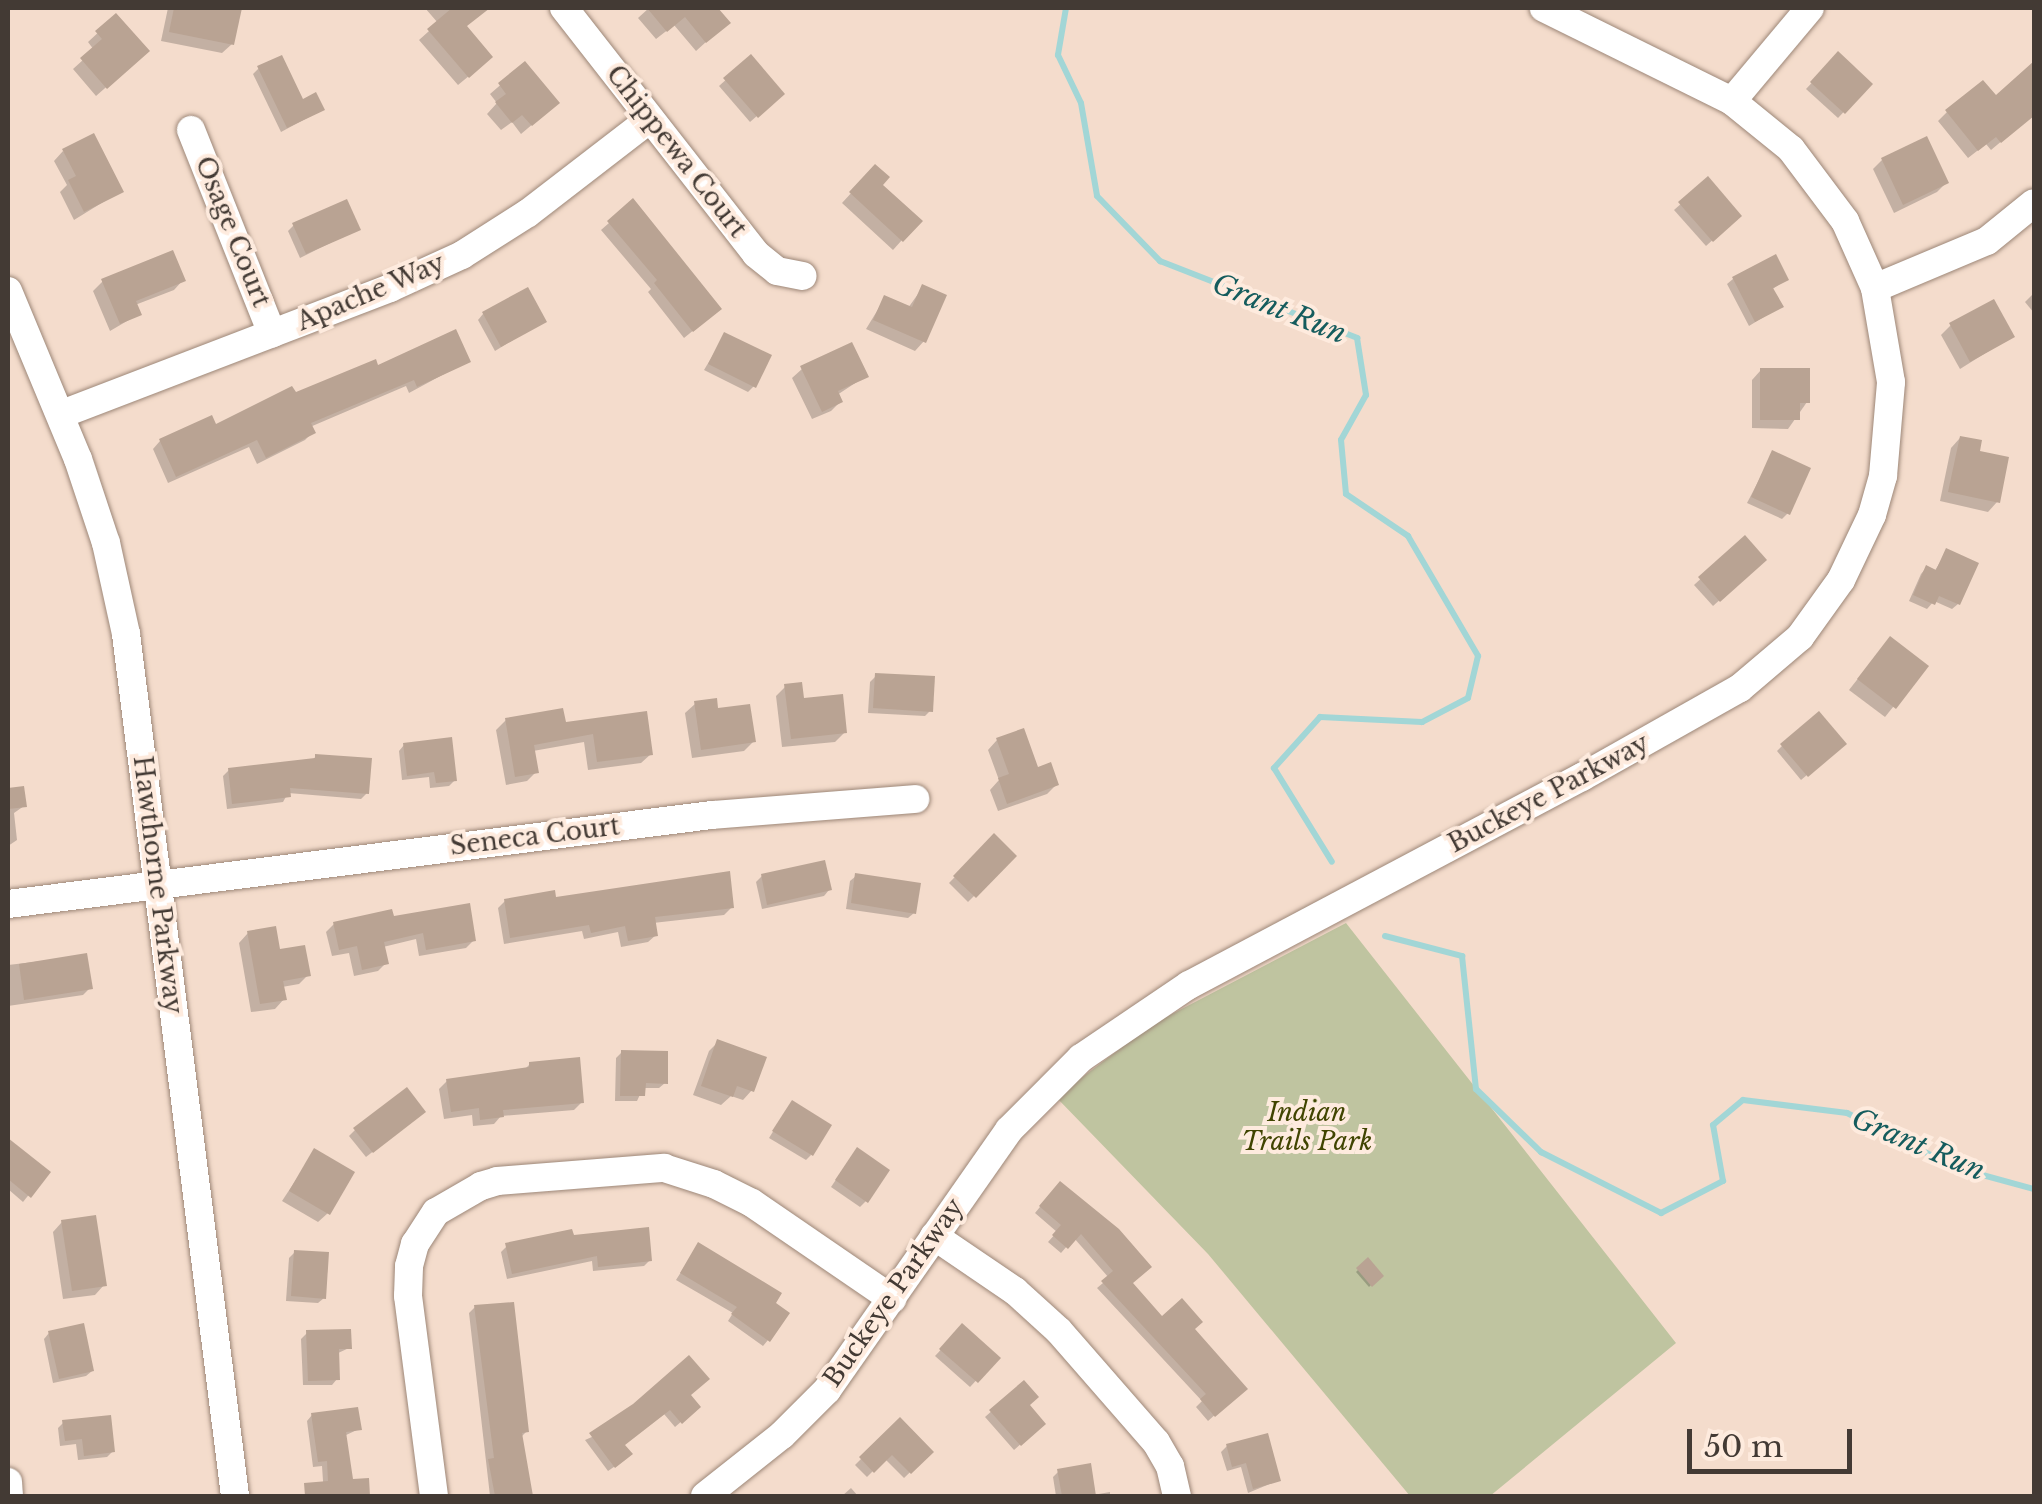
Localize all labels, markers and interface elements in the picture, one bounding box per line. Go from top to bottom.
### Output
street label: Chippewa Court [599,60,753,244]
street label: Osage Court [188,152,276,312]
street label: Apache Way [292,248,450,338]
water label: Grant Run [1207,267,1351,351]
street label: Buckeye Parkway [1443,728,1655,860]
street label: Hawthorne Parkway [126,754,188,1016]
street label: Seneca Court [448,812,622,862]
park label: Indian Trails Park [1242,1099,1372,1158]
water label: Grant Run [1846,1102,1990,1188]
street label: Buckeye Parkway [818,1193,970,1393]
scale bar [1692,1409,1857,1471]
text: 50 m [1704,1428,1783,1465]

